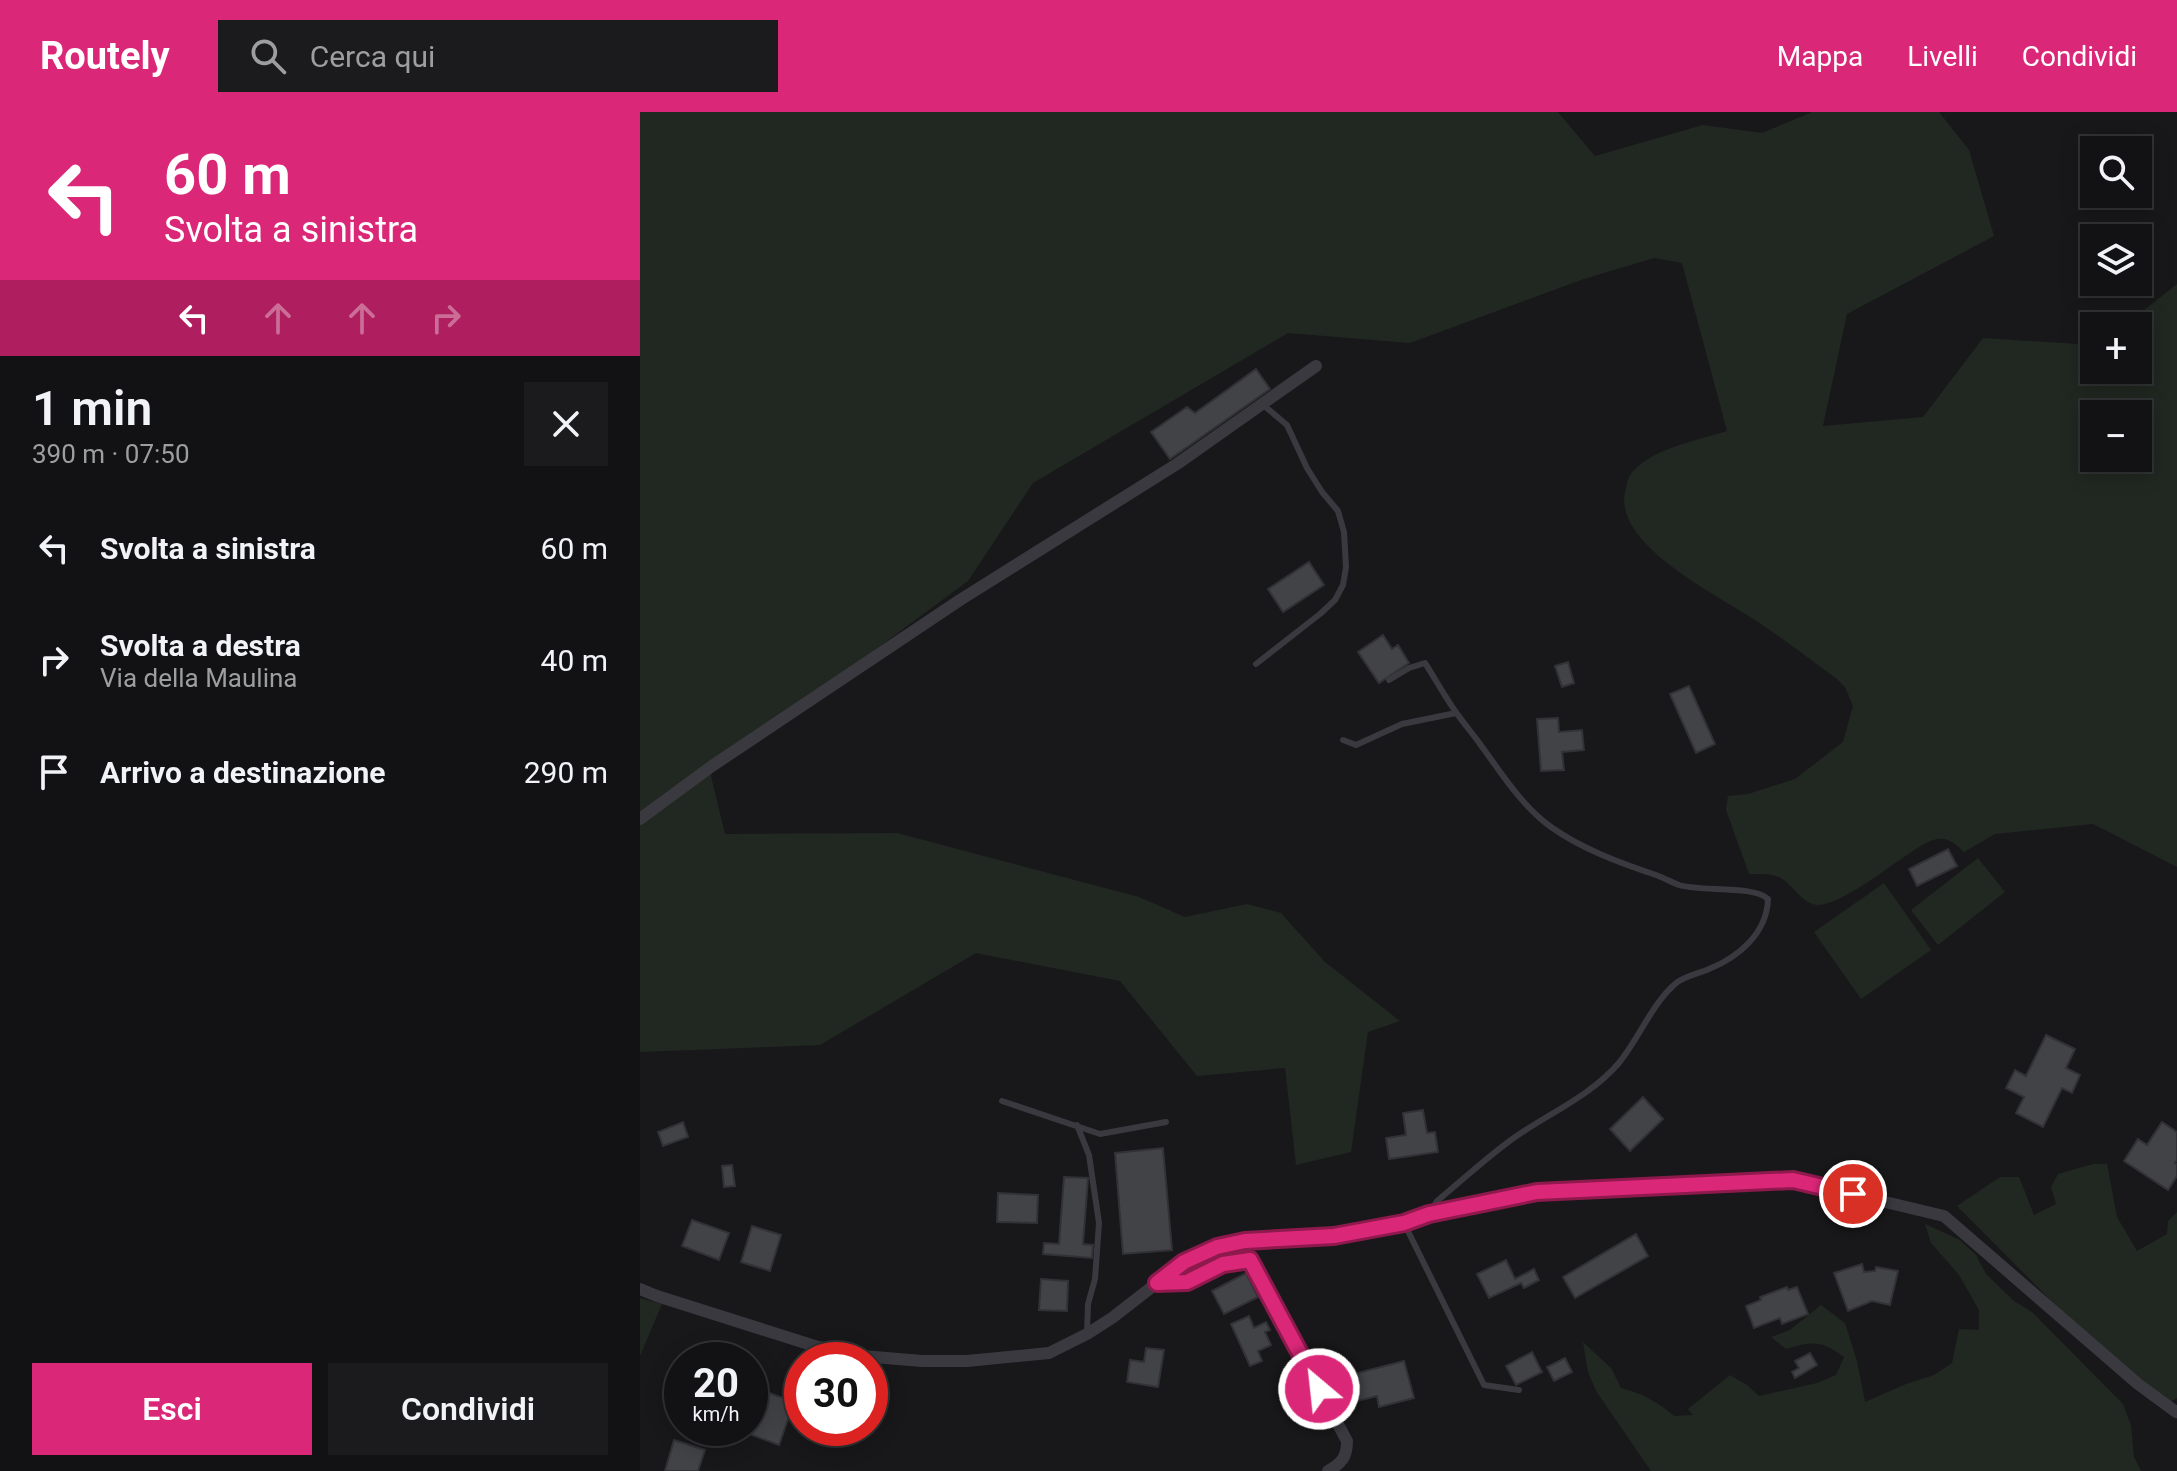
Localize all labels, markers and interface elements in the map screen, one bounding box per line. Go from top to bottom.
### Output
search box [218,20,778,92]
text: Routely [40,34,170,78]
icon: search [246,34,290,78]
text: Cerca qui [310,39,435,74]
text: Mappa [1777,40,1863,73]
text: Livelli [1907,40,1978,73]
text: Condividi [2022,40,2137,73]
map controls [2080,136,2152,472]
button: search [2080,136,2152,208]
text: 60 m [164,142,291,208]
icon: left [32,144,136,248]
text: Svolta a sinistra [164,209,418,251]
button: layers [2080,224,2152,296]
icon: left [172,296,216,340]
icon: ahead [256,296,300,340]
icon: ahead [340,296,384,340]
icon: right [424,296,468,340]
button: + [2080,312,2152,384]
text: 1 min [32,380,152,437]
button: close [524,382,608,466]
button: − [2080,400,2152,472]
text: 390 m · 07:50 [32,439,190,469]
icon: left [32,526,76,570]
text: Svolta a sinistra [100,531,316,566]
text: 60 m [541,531,608,566]
text: Svolta a destra [100,628,301,663]
icon: right [32,638,76,682]
text: 40 m [541,643,608,678]
text: Via della Maulina [100,663,297,693]
icon: arrive [32,750,76,794]
text: Arrivo a destinazione [100,755,386,790]
text: 290 m [524,755,608,790]
pin [1819,1160,1887,1228]
icon: arrive [1831,1172,1875,1216]
speed limit sign: 30 [784,1342,888,1446]
position arrow [1277,1347,1361,1431]
text: 20 [693,1360,739,1407]
button: Esci [32,1363,312,1455]
button: Condividi [328,1363,608,1455]
text: km/h [693,1402,739,1426]

